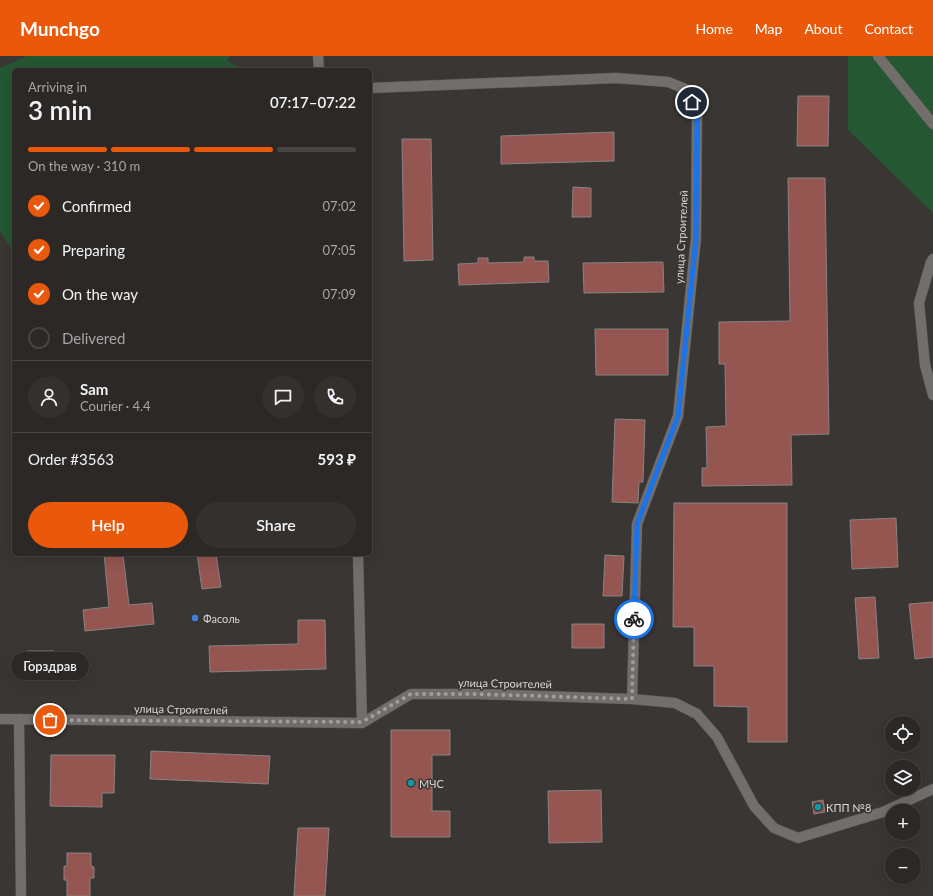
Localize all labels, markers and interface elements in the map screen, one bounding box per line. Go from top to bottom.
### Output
text: Munchgo [20,17,100,40]
text: Home [695,20,733,37]
text: Map [755,20,782,37]
text: About [804,20,842,37]
text: Contact [864,20,913,37]
text: Arriving in [28,79,87,95]
pin [675,85,709,119]
icon: home [681,91,703,113]
text: 07:17–07:22 [270,93,356,111]
text: 3 min [28,94,92,126]
text: On the way · 310 m [28,158,140,174]
street label: улица Строителей [672,190,690,284]
icon: check [28,195,50,217]
text: Confirmed [62,197,131,215]
text: 07:02 [323,198,356,214]
icon: check [28,239,50,261]
text: Preparing [62,241,125,259]
text: 07:05 [323,242,356,258]
icon: check [28,283,50,305]
text: On the way [62,285,138,303]
text: 07:09 [323,286,356,302]
text: Delivered [62,329,125,347]
button: person [28,376,70,418]
button: chat [262,376,304,418]
button: phone [314,376,356,418]
text: Sam [80,380,108,398]
text: Courier · 4.4 [80,398,151,414]
text: Order #3563 [28,450,114,468]
text: 593 ₽ [318,450,356,468]
button: Help [28,502,188,548]
button: Share [196,502,356,548]
courier [614,599,654,639]
icon: bike [623,608,645,630]
place label: Фасоль [203,612,240,625]
marker: Фасоль [190,613,200,623]
callout: Горздрав [11,652,89,680]
text: Горздрав [23,658,77,674]
street label: улица Строителей [458,676,552,690]
street label: улица Строителей [134,702,228,716]
pin [33,703,67,737]
icon: bag [39,709,61,731]
map controls [885,716,921,884]
button: locate [885,716,921,752]
button: layers [885,760,921,796]
place label: МЧС [419,777,444,790]
marker: МЧС [406,778,416,788]
place label: КПП №8 [826,801,872,814]
marker: КПП №8 [813,802,823,812]
button: + [885,804,921,840]
button: − [885,848,921,884]

